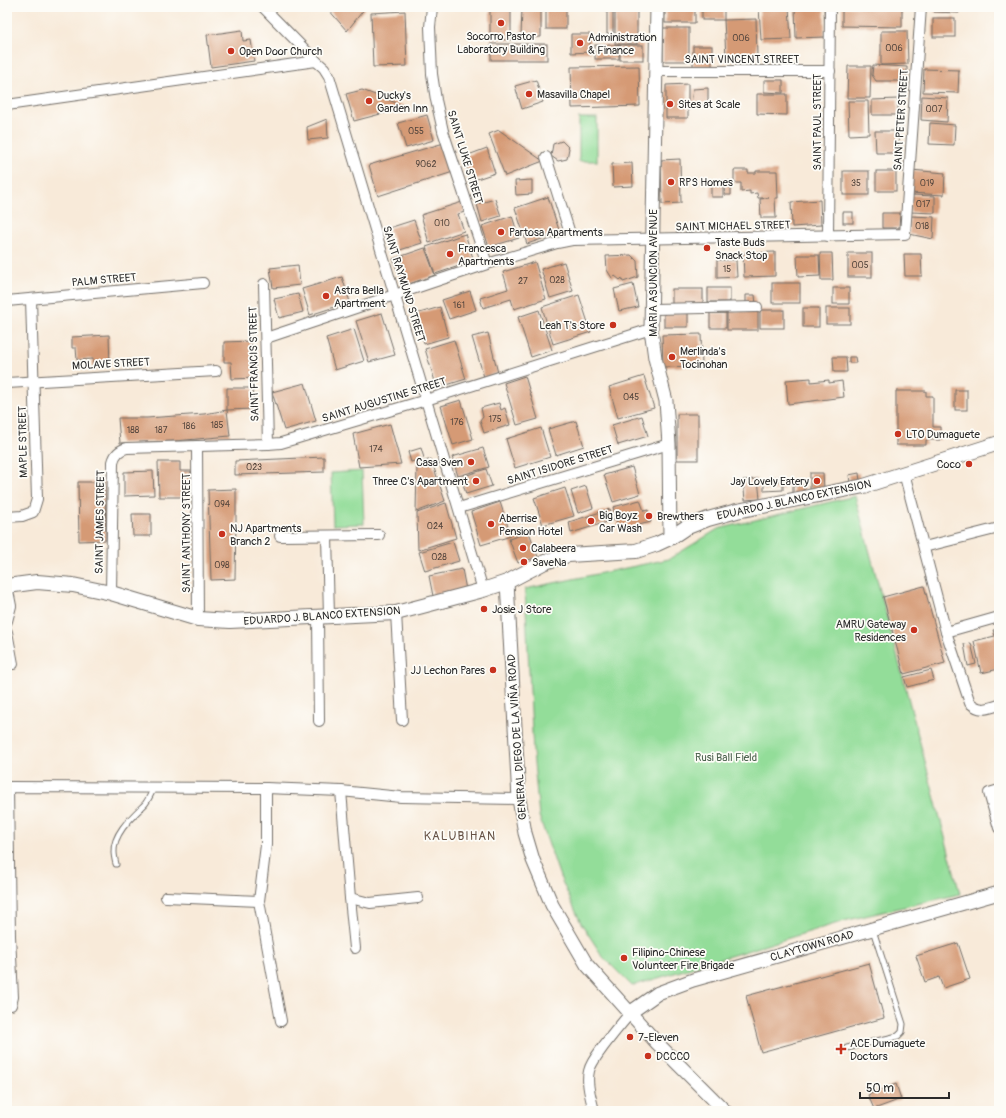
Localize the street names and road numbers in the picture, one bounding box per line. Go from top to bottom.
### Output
street label: SAINT VINCENT STREET [685,53,799,66]
street label: SAINT PETER STREET [891,69,911,171]
street label: SAINT PAUL STREET [811,74,824,170]
street label: SAINT LUKE STREET [445,109,485,205]
street label: MARIA ASUNCION AVENUE [647,209,660,337]
street label: SAINT MICHAEL STREET [675,218,791,234]
street label: SAINT RAYMUND STREET [380,224,428,344]
street label: PALM STREET [71,271,137,289]
street label: SAINT FRANCIS STREET [246,306,262,422]
street label: MOLAVE STREET [72,355,150,373]
street label: SAINT AUGUSTINE STREET [320,375,448,425]
street label: MAPLE STREET [16,406,30,478]
street label: SAINT ISIDORE STREET [506,443,614,487]
street label: SAINT JAMES STREET [93,470,107,574]
street label: SAINT ANTHONY STREET [180,473,193,593]
street label: EDUARDO J. BLANCO EXTENSION [716,477,872,523]
street label: EDUARDO J. BLANCO EXTENSION [243,604,401,628]
street label: GENERAL DIEGO DE LA VIÑA ROAD [505,653,529,820]
street label: CLAYTOWN ROAD [769,928,855,964]

